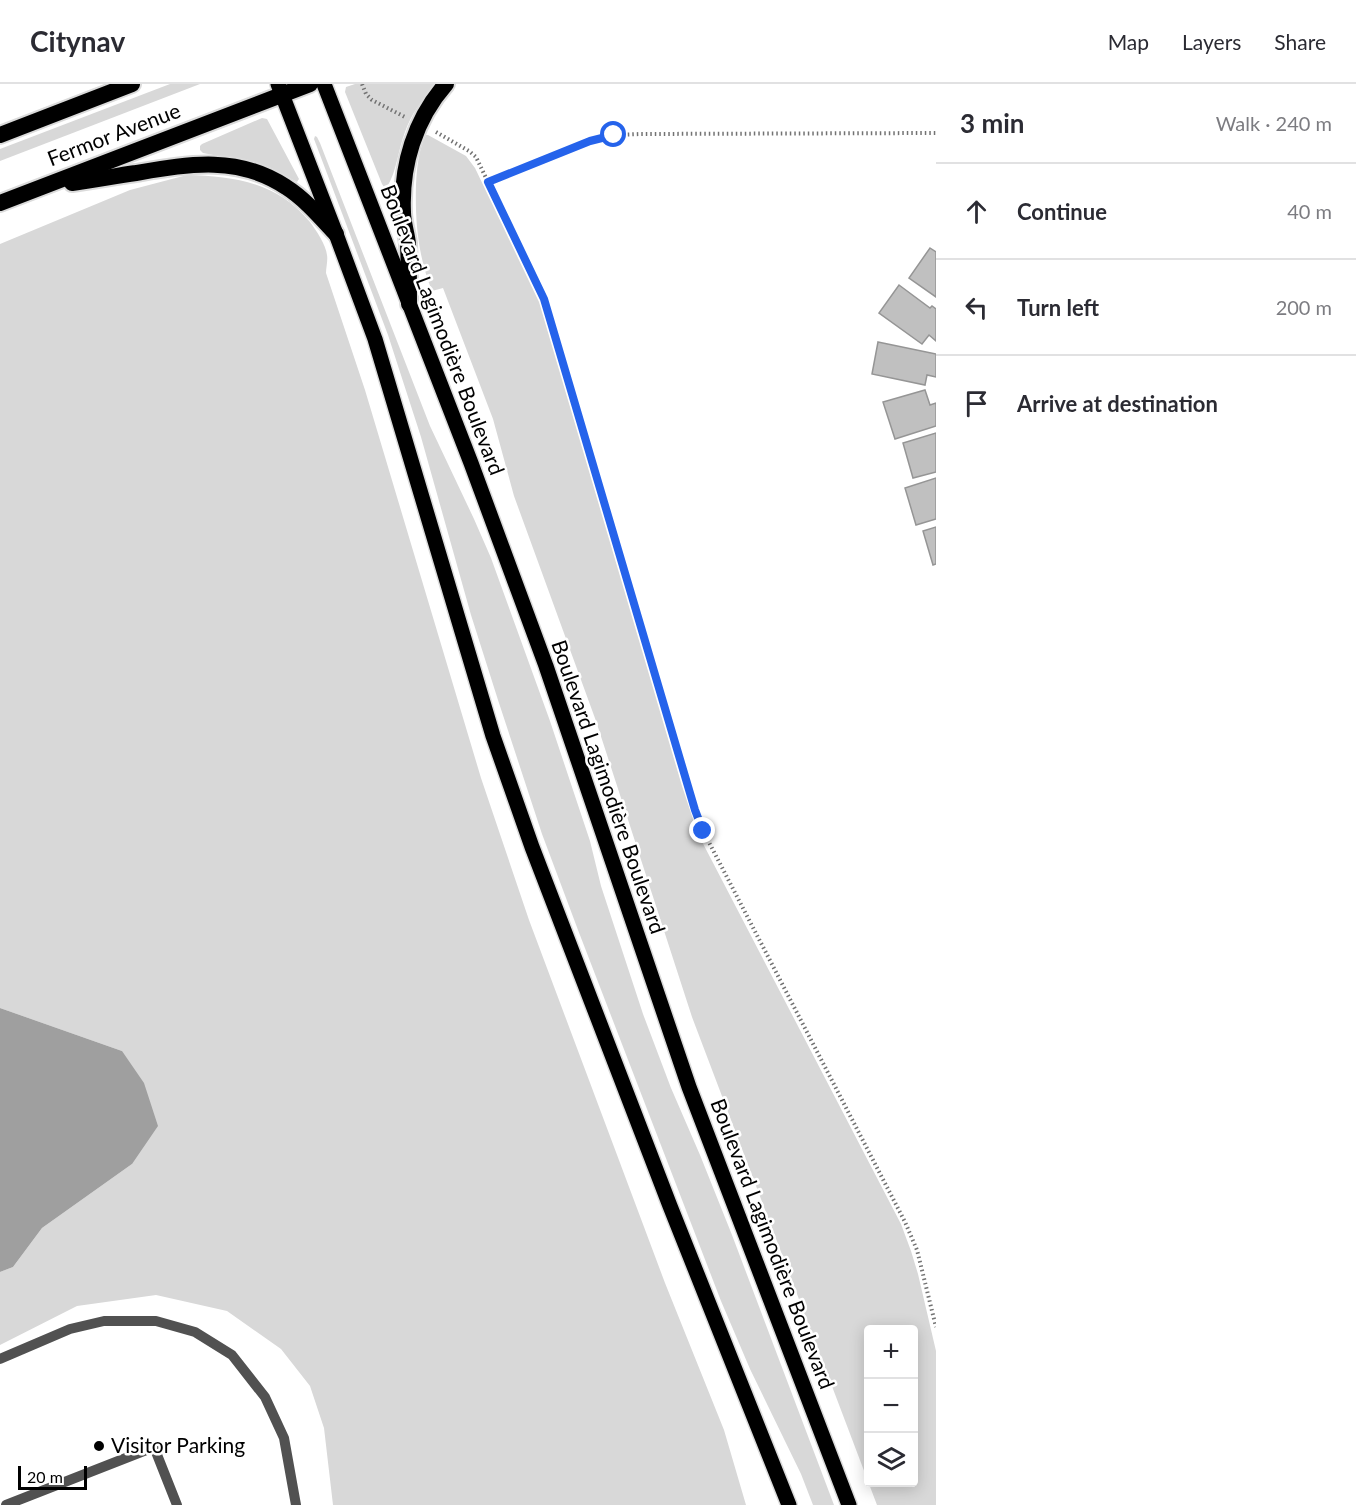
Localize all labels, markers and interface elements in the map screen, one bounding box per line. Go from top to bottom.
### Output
text: Citynav [30,24,125,58]
text: Map [1108,29,1149,54]
text: Layers [1182,29,1241,54]
text: Share [1274,29,1326,54]
street label: Fermor Avenue [44,97,183,170]
text: 3 min [960,107,1024,139]
text: Walk · 240 m [1216,111,1332,135]
route start [600,121,626,147]
street label: Boulevard Lagimodière Boulevard [376,181,510,478]
icon: ahead [960,195,993,228]
text: Continue [1017,198,1107,225]
text: 40 m [1287,199,1332,223]
icon: left [960,291,993,324]
text: Turn left [1017,294,1099,321]
text: 200 m [1276,295,1332,319]
icon: arrive [960,387,993,420]
text: Arrive at destination [1017,390,1218,417]
street label: Boulevard Lagimodière Boulevard [547,636,672,937]
route end [689,817,715,843]
street label: Boulevard Lagimodière Boulevard [706,1095,840,1392]
map controls [864,1325,918,1487]
button: + [864,1325,918,1379]
button: − [864,1379,918,1433]
place label: Visitor Parking [111,1432,245,1457]
button: layers [864,1433,918,1487]
marker: Visitor Parking [92,1439,106,1453]
scale bar [18,1463,87,1490]
text: 20 m [27,1467,63,1486]

